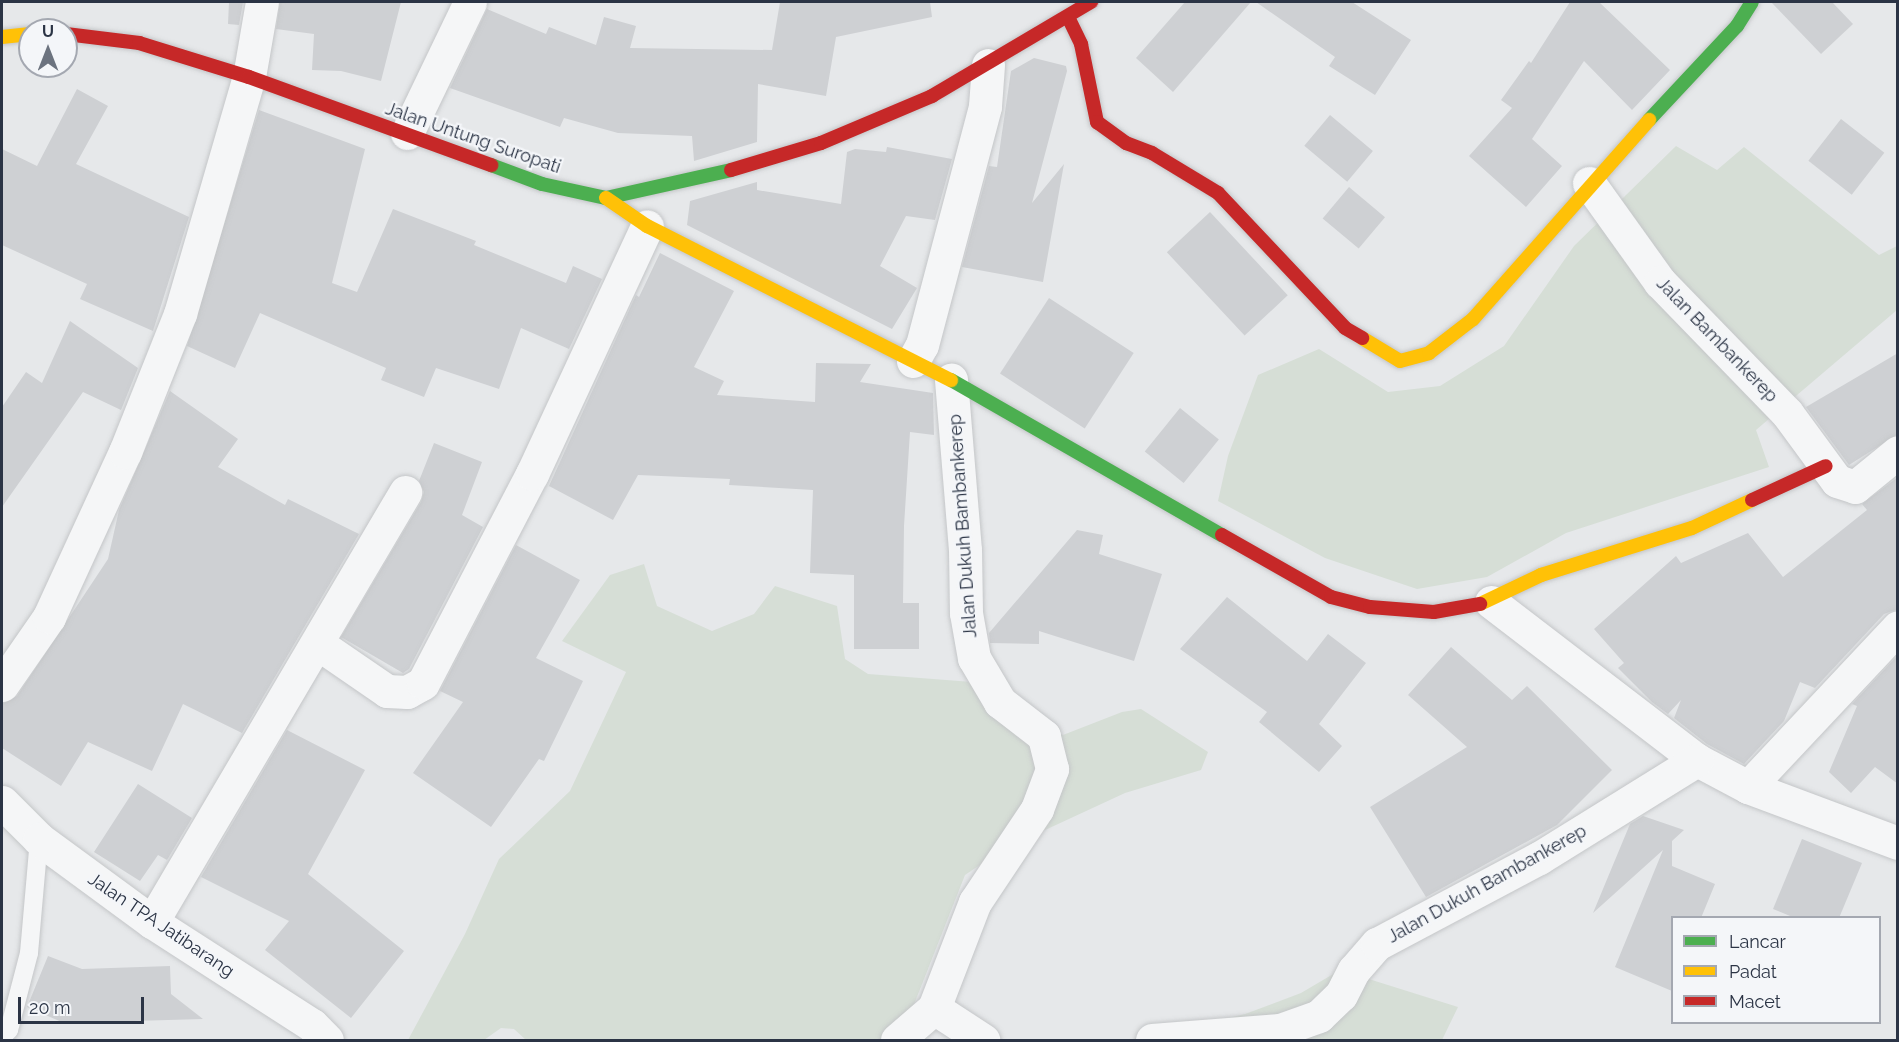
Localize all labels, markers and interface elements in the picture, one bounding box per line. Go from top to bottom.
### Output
north arrow [18,18,78,78]
text: U [42,22,54,41]
street label: Jalan Untung Suropati [382,98,564,178]
street label: Jalan Bambankerep [1652,273,1782,407]
street label: Jalan Dukuh Bambankerep [944,413,982,639]
street label: Jalan Dukuh Bambankerep [1384,820,1590,948]
street label: Jalan TPA Jatibarang [83,868,239,982]
legend [1671,916,1881,1024]
text: Lancar [1729,931,1786,952]
text: Padat [1729,961,1777,982]
scale bar [21,985,147,1023]
text: Macet [1729,991,1781,1012]
text: 20 m [29,997,71,1018]

